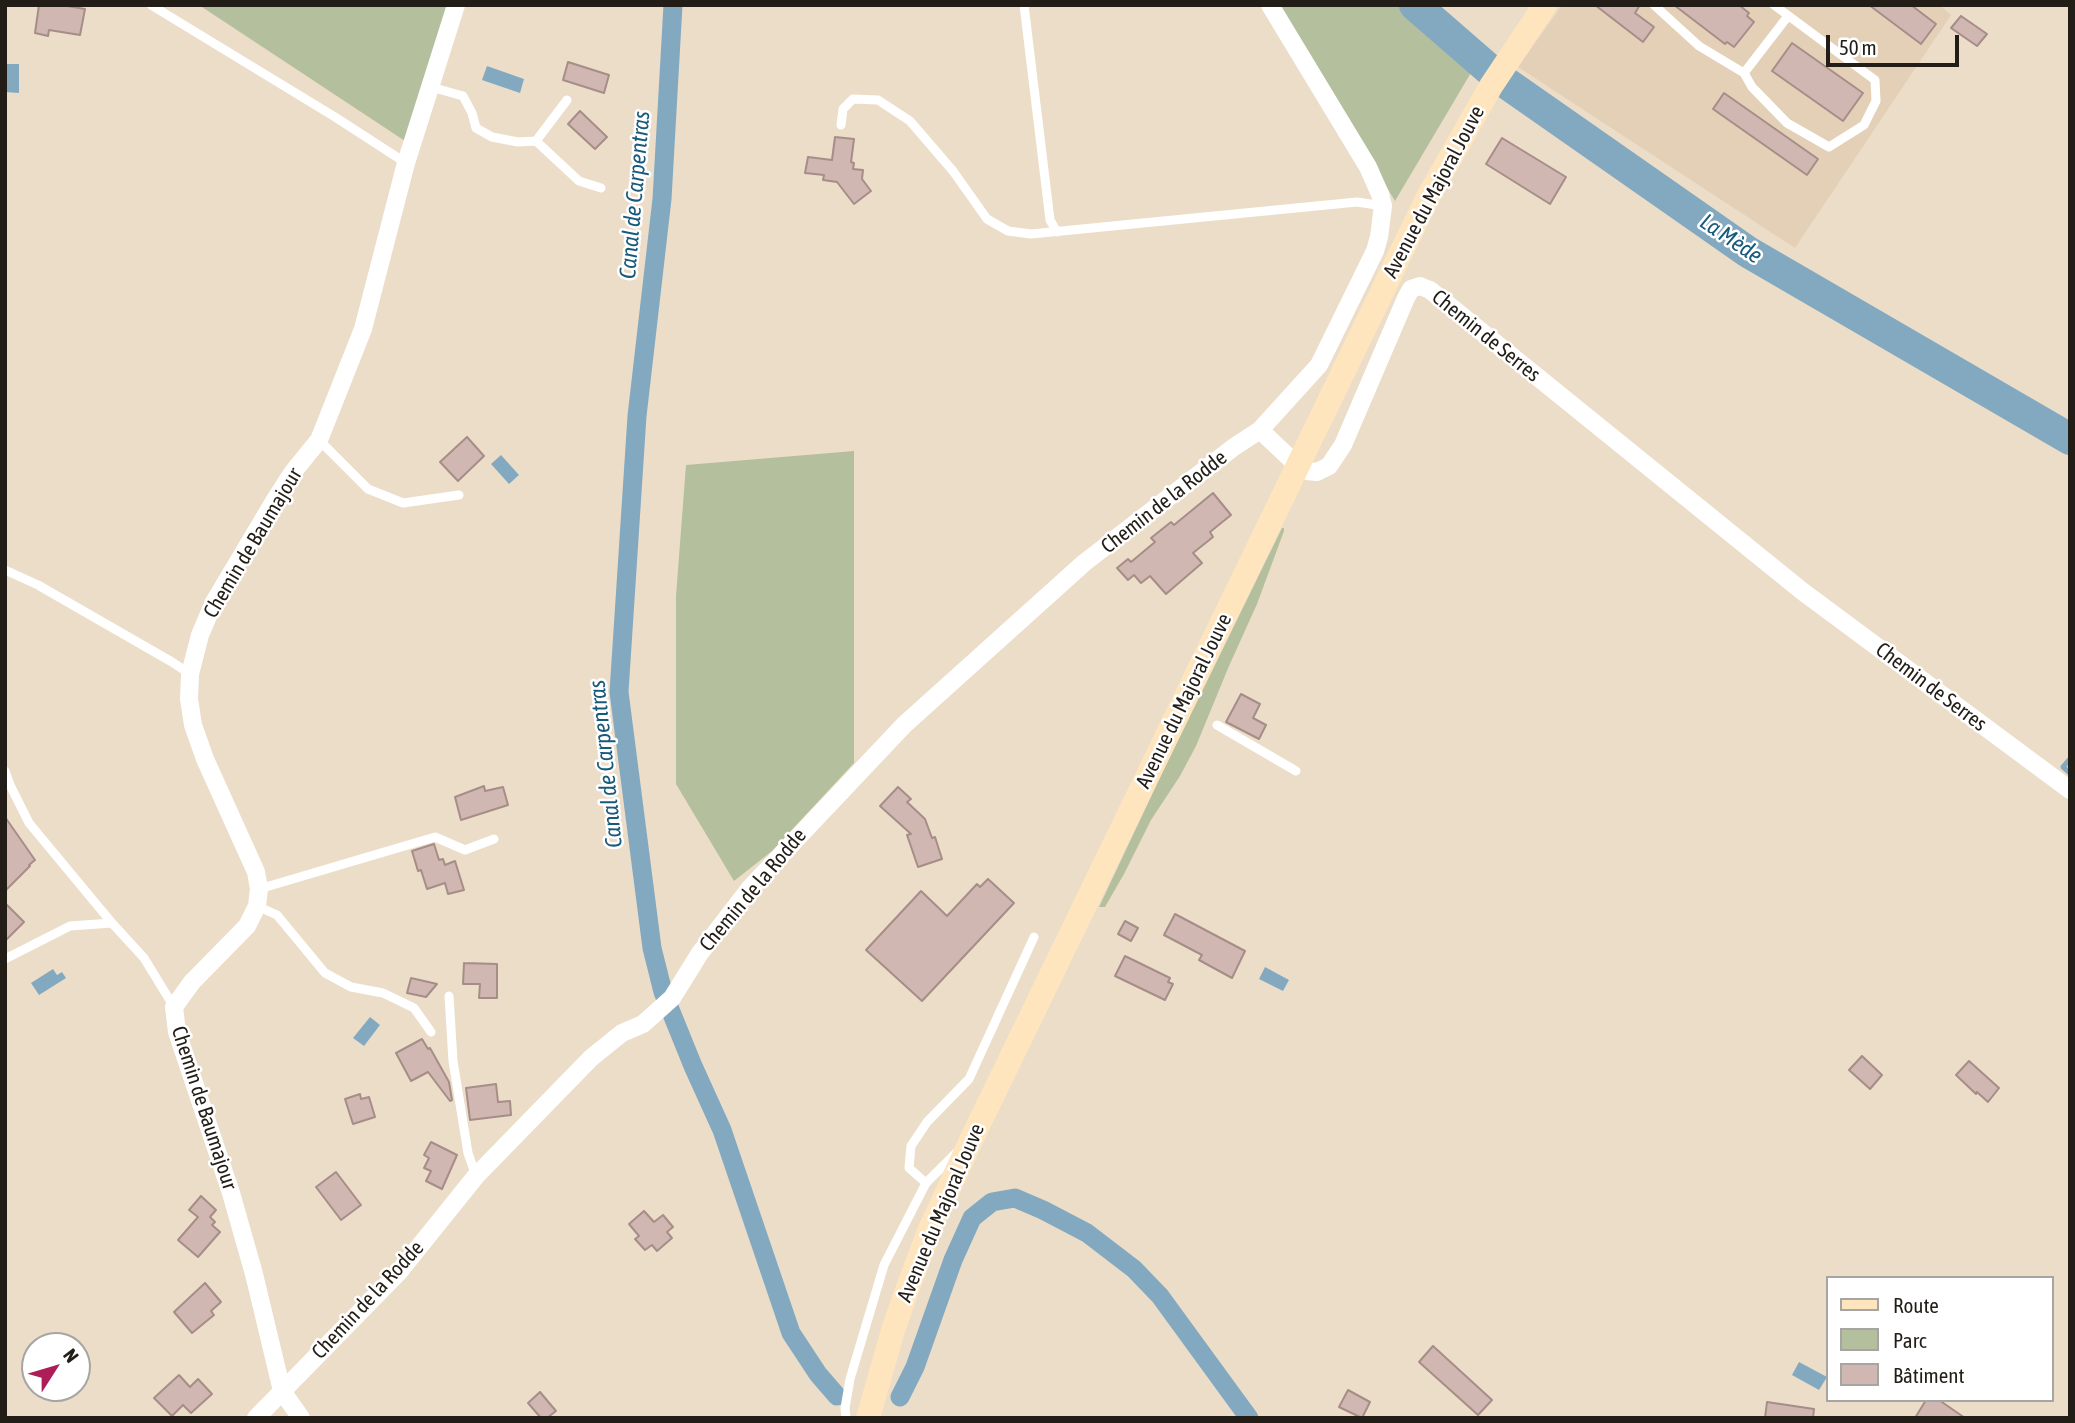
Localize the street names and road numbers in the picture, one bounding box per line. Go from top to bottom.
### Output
street label: Avenue du Majoral Jouve [1378,102,1490,282]
street label: Chemin de Serres [1427,285,1545,387]
street label: Chemin de la Rodde [1096,445,1232,559]
street label: Chemin de Baumajour [198,464,308,622]
street label: Avenue du Majoral Jouve [1131,610,1237,792]
street label: Chemin de Serres [1871,637,1991,737]
street label: Chemin de la Rodde [694,823,812,957]
street label: Chemin de Baumajour [166,1023,242,1193]
street label: Avenue du Majoral Jouve [892,1120,990,1306]
street label: Chemin de la Rodde [307,1236,429,1364]

